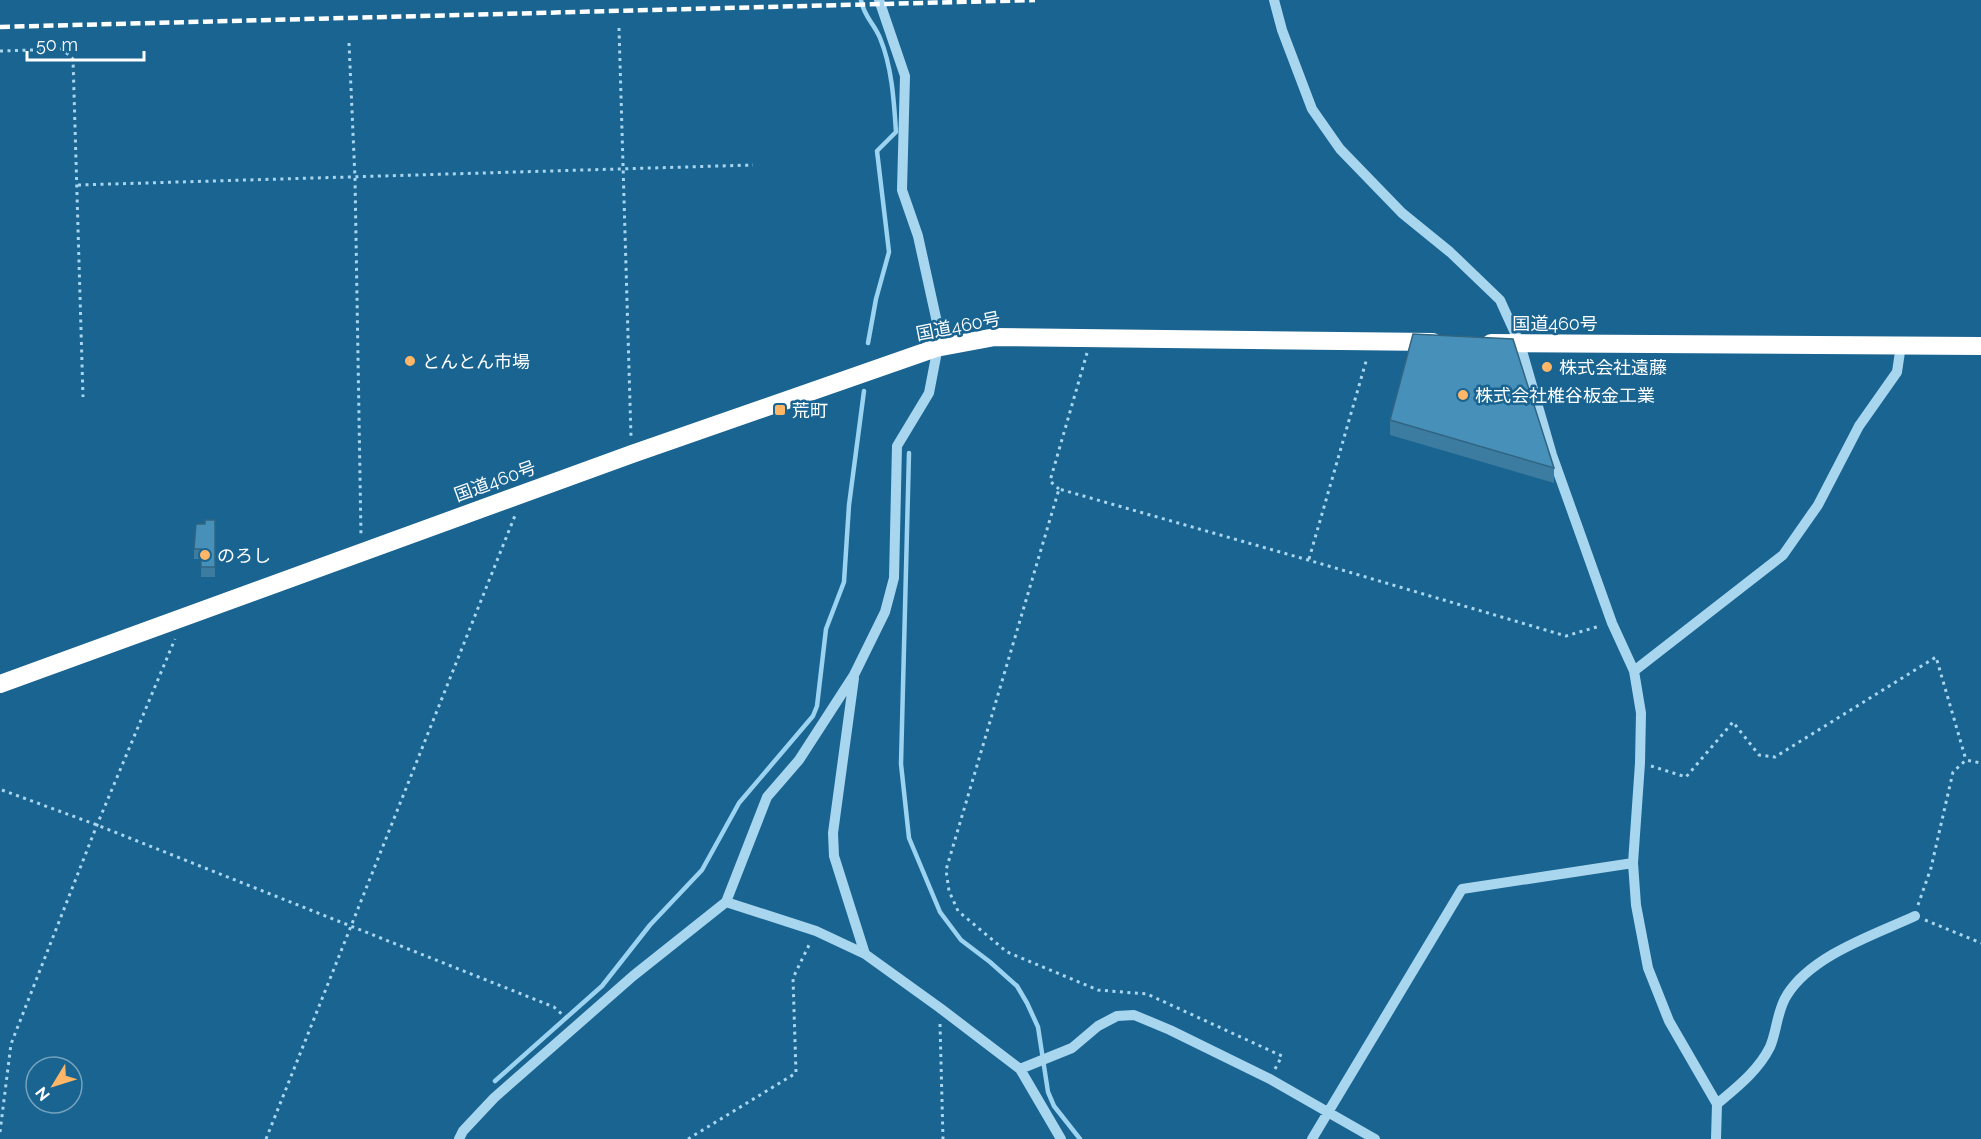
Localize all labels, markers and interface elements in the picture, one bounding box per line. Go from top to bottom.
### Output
scale bar [27,24,144,62]
text: 50 m [36,34,78,55]
street label: 国道460号 [914,308,1002,344]
street label: 国道460号 [1512,313,1598,334]
place label: とんとん市場 [422,351,530,372]
marker: とんとん市場 [403,354,417,368]
place label: 株式会社遠藤 [1559,357,1667,378]
marker: 株式会社遠藤 [1540,360,1554,374]
place label: 株式会社椎谷板金工業 [1475,385,1655,406]
marker: 株式会社椎谷板金工業 [1456,388,1470,402]
place label: 荒町 [792,400,828,421]
marker: 荒町 [773,403,787,417]
street label: 国道460号 [451,456,539,506]
place label: のろし [217,545,271,566]
marker: のろし [198,548,212,562]
north arrow [24,1055,84,1115]
text: N [31,1083,54,1105]

